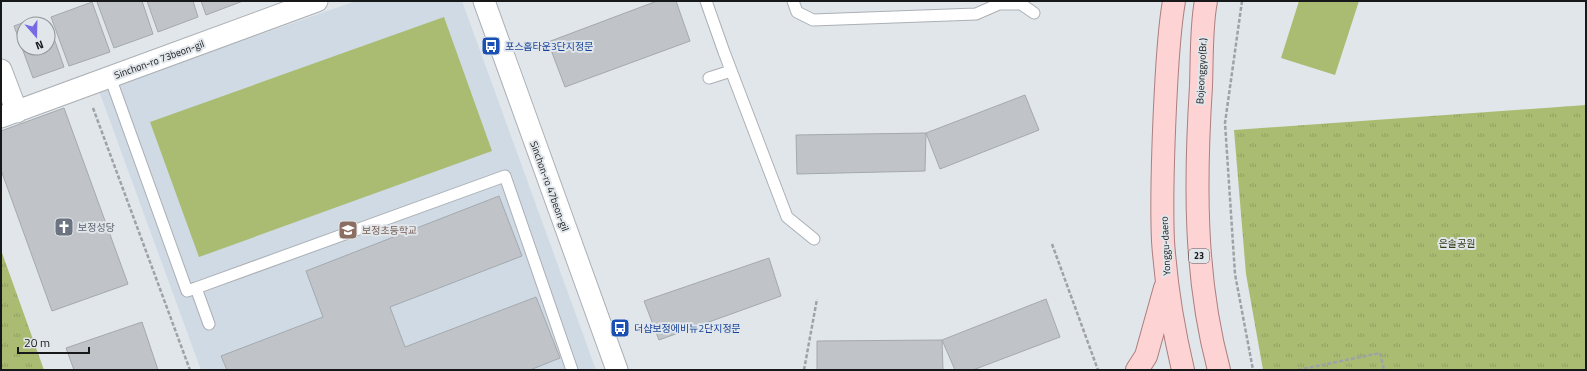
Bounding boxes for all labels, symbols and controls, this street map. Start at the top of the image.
north arrow [16,16,56,56]
bus stop icon: 포스홈타운3단지정문 [480,35,502,57]
street label: Sinchon-ro 73beon-gil [112,36,206,83]
text: N [33,37,46,54]
street label: Bojeonggyo(Br.) [1192,37,1211,104]
place label: 포스홈타운3단지정문 [505,39,593,54]
street label: Sinchon-ro 47beon-gil [526,139,573,233]
church icon: 보정성당 [53,216,75,238]
street label: Yonggu-daero [1156,216,1175,276]
school or university icon: 보정초등학교 [337,219,359,241]
place label: 보정성당 [78,220,115,235]
place label: 보정초등학교 [362,223,417,238]
park label: 은솔공원 [1439,236,1475,251]
road number: 23 [1189,249,1209,263]
bus stop icon: 더샵보정에비뉴2단지정문 [609,317,631,339]
place label: 더샵보정에비뉴2단지정문 [634,321,741,336]
scale bar [18,329,89,355]
text: 20 m [24,333,50,352]

